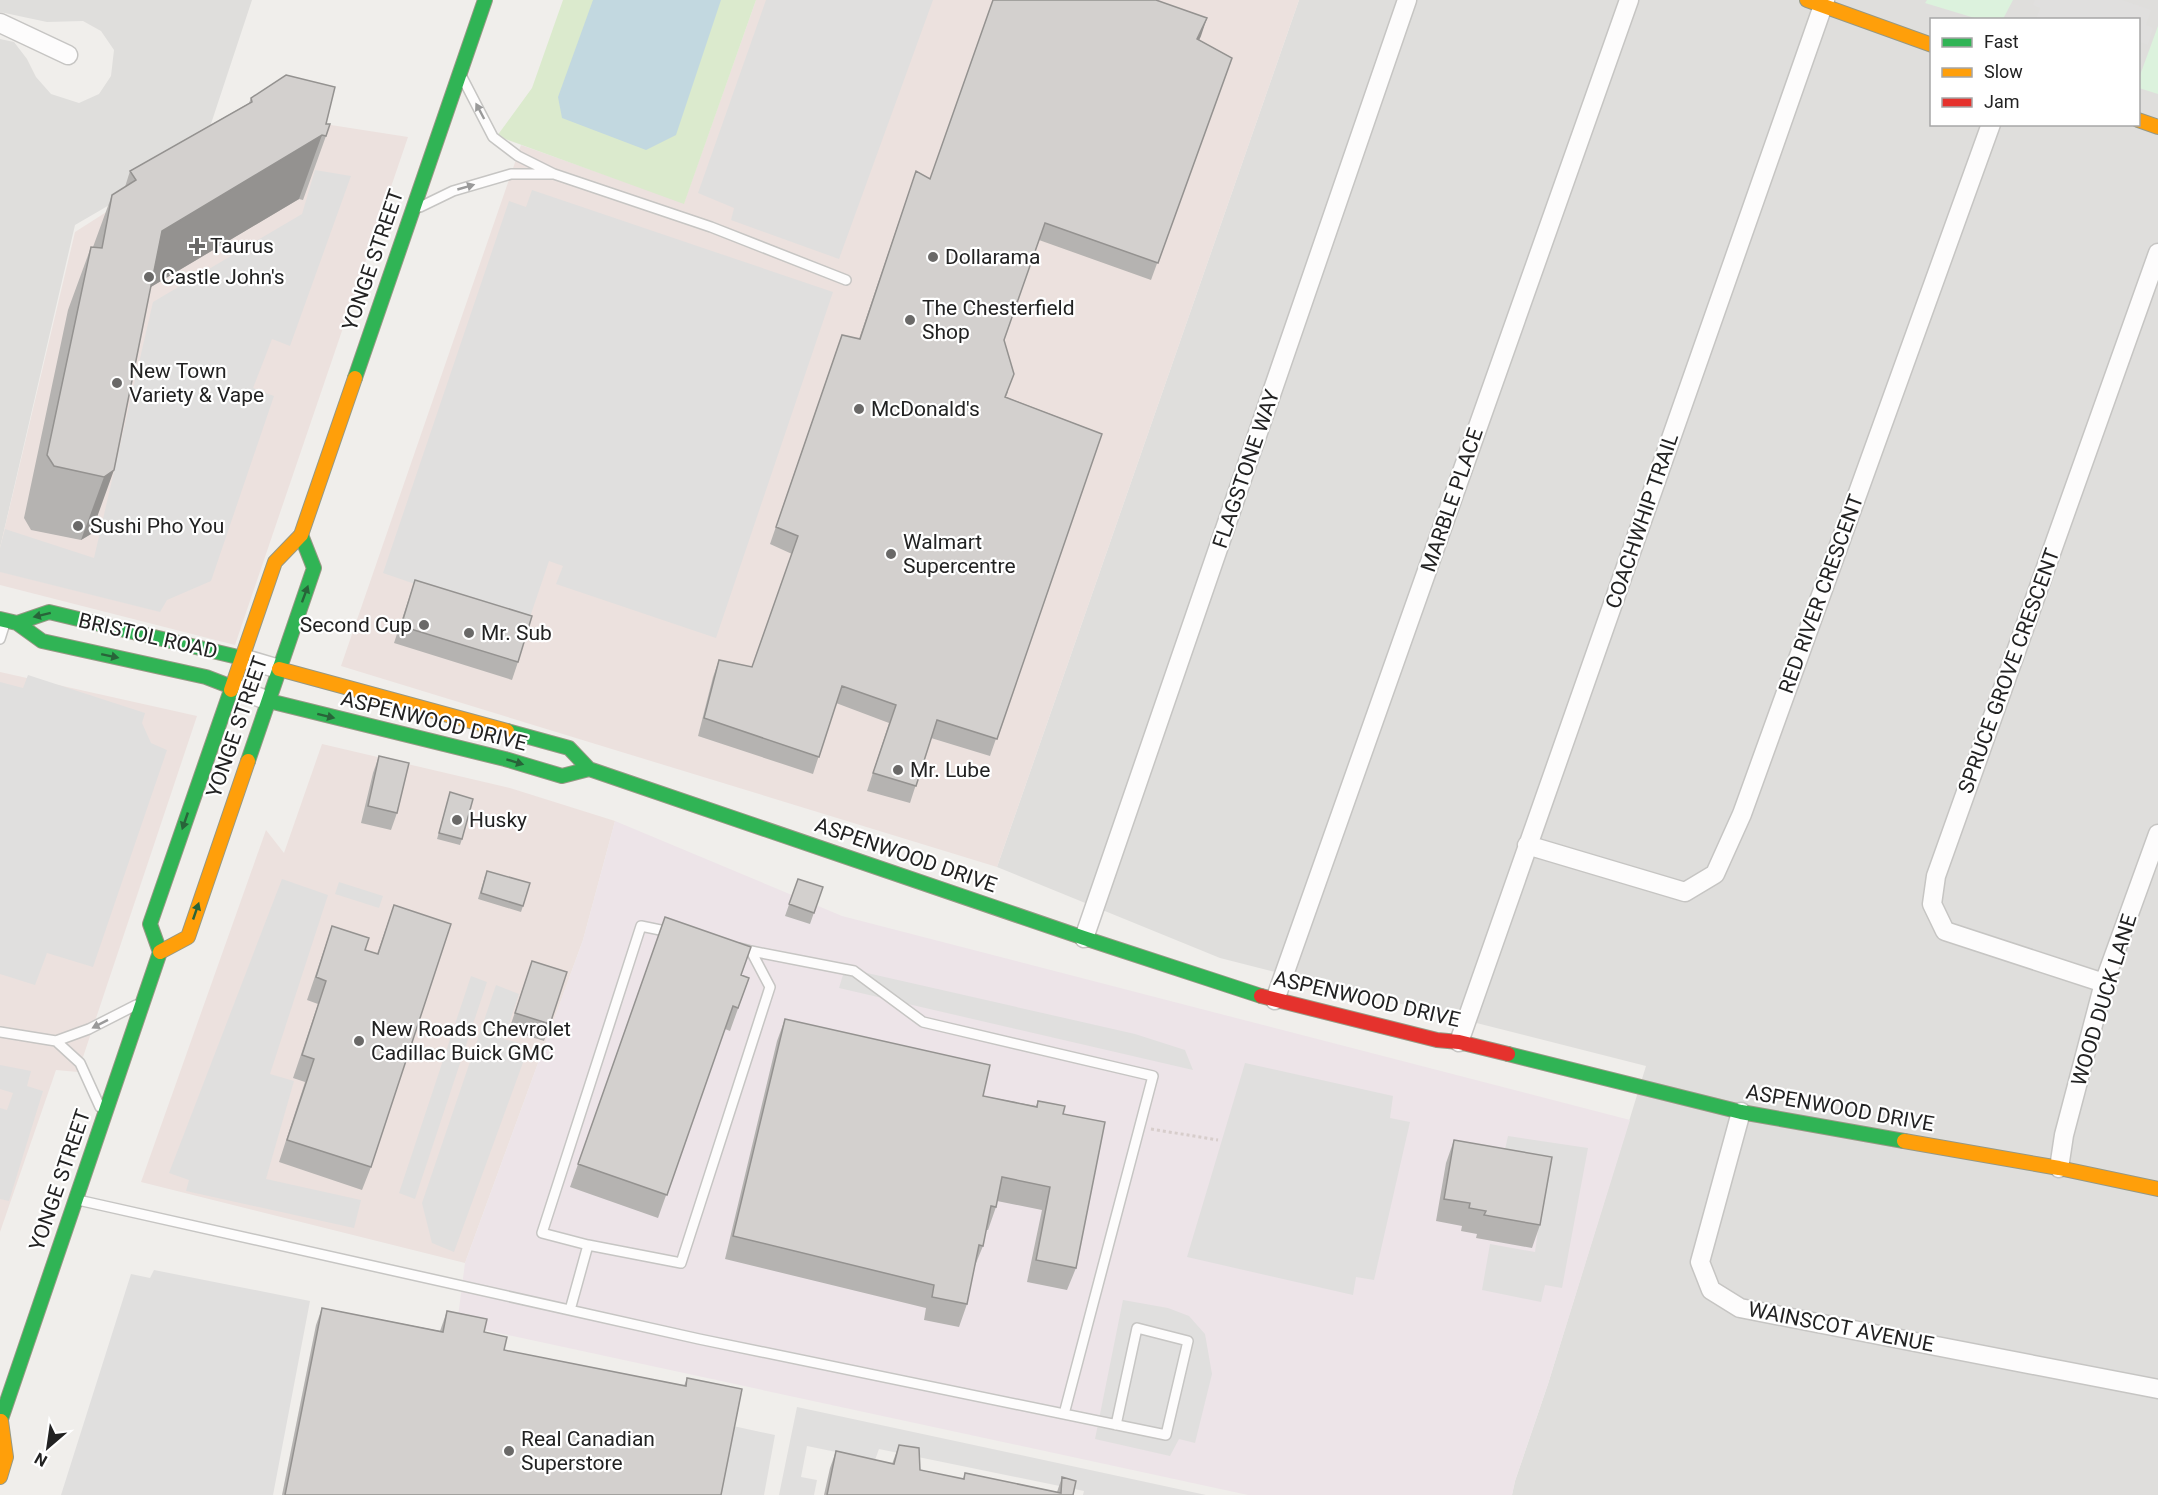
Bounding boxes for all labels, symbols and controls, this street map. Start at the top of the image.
legend [1930,18,2140,126]
text: Fast [1984,31,2019,52]
text: Slow [1984,61,2023,82]
text: Jam [1984,91,2020,112]
one-way arrow [475,102,485,120]
one-way arrow [457,182,475,191]
street label: YONGE STREET [338,186,409,334]
place label: Taurus [210,234,274,258]
marker: Taurus [188,237,206,255]
place label: Dollarama [945,245,1040,269]
marker: Dollarama [926,250,940,264]
place label: Castle John's [161,265,285,289]
marker: Castle John's [142,270,156,284]
place label: The Chesterfield Shop [922,296,1075,344]
marker: The Chesterfield Shop [903,313,917,327]
place label: New Town Variety & Vape [129,359,264,407]
marker: New Town Variety & Vape [110,376,124,390]
street label: FLAGSTONE WAY [1208,386,1284,551]
place label: McDonald's [871,397,980,421]
marker: McDonald's [852,402,866,416]
street label: MARBLE PLACE [1416,425,1488,575]
street label: COACHWHIP TRAIL [1601,430,1683,612]
street label: RED RIVER CRESCENT [1774,491,1868,697]
place label: Sushi Pho You [90,514,224,538]
marker: Sushi Pho You [71,519,85,533]
place label: Walmart Supercentre [903,530,1016,578]
street label: SPRUCE GROVE CRESCENT [1953,545,2065,797]
marker: Walmart Supercentre [884,547,898,561]
one-way arrow [300,585,310,603]
street label: BRISTOL ROAD [76,608,220,664]
one-way arrow [33,611,51,621]
place label: Second Cup [300,613,412,637]
marker: Second Cup [417,618,431,632]
place label: Mr. Sub [481,621,552,645]
marker: Mr. Sub [462,626,476,640]
one-way arrow [101,652,120,661]
street label: YONGE STREET [202,653,273,801]
street label: ASPENWOOD DRIVE [339,686,529,756]
one-way arrow [317,711,335,721]
one-way arrow [506,758,524,767]
place label: Mr. Lube [910,758,990,782]
marker: Mr. Lube [891,763,905,777]
place label: Husky [469,808,527,832]
one-way arrow [180,812,190,830]
marker: Husky [450,813,464,827]
street label: ASPENWOOD DRIVE [812,813,1000,897]
one-way arrow [192,902,202,920]
street label: WOOD DUCK LANE [2066,911,2142,1089]
street label: ASPENWOOD DRIVE [1271,966,1463,1032]
place label: New Roads Chevrolet Cadillac Buick GMC [371,1017,571,1065]
one-way arrow [92,1019,109,1028]
marker: New Roads Chevrolet Cadillac Buick GMC [352,1034,366,1048]
street label: ASPENWOOD DRIVE [1744,1080,1936,1136]
street label: YONGE STREET [25,1106,96,1254]
street label: WAINSCOT AVENUE [1746,1297,1936,1357]
north arrow [18,1417,78,1477]
place label: Real Canadian Superstore [521,1427,655,1475]
marker: Real Canadian Superstore [502,1444,516,1458]
text: N [31,1449,51,1471]

